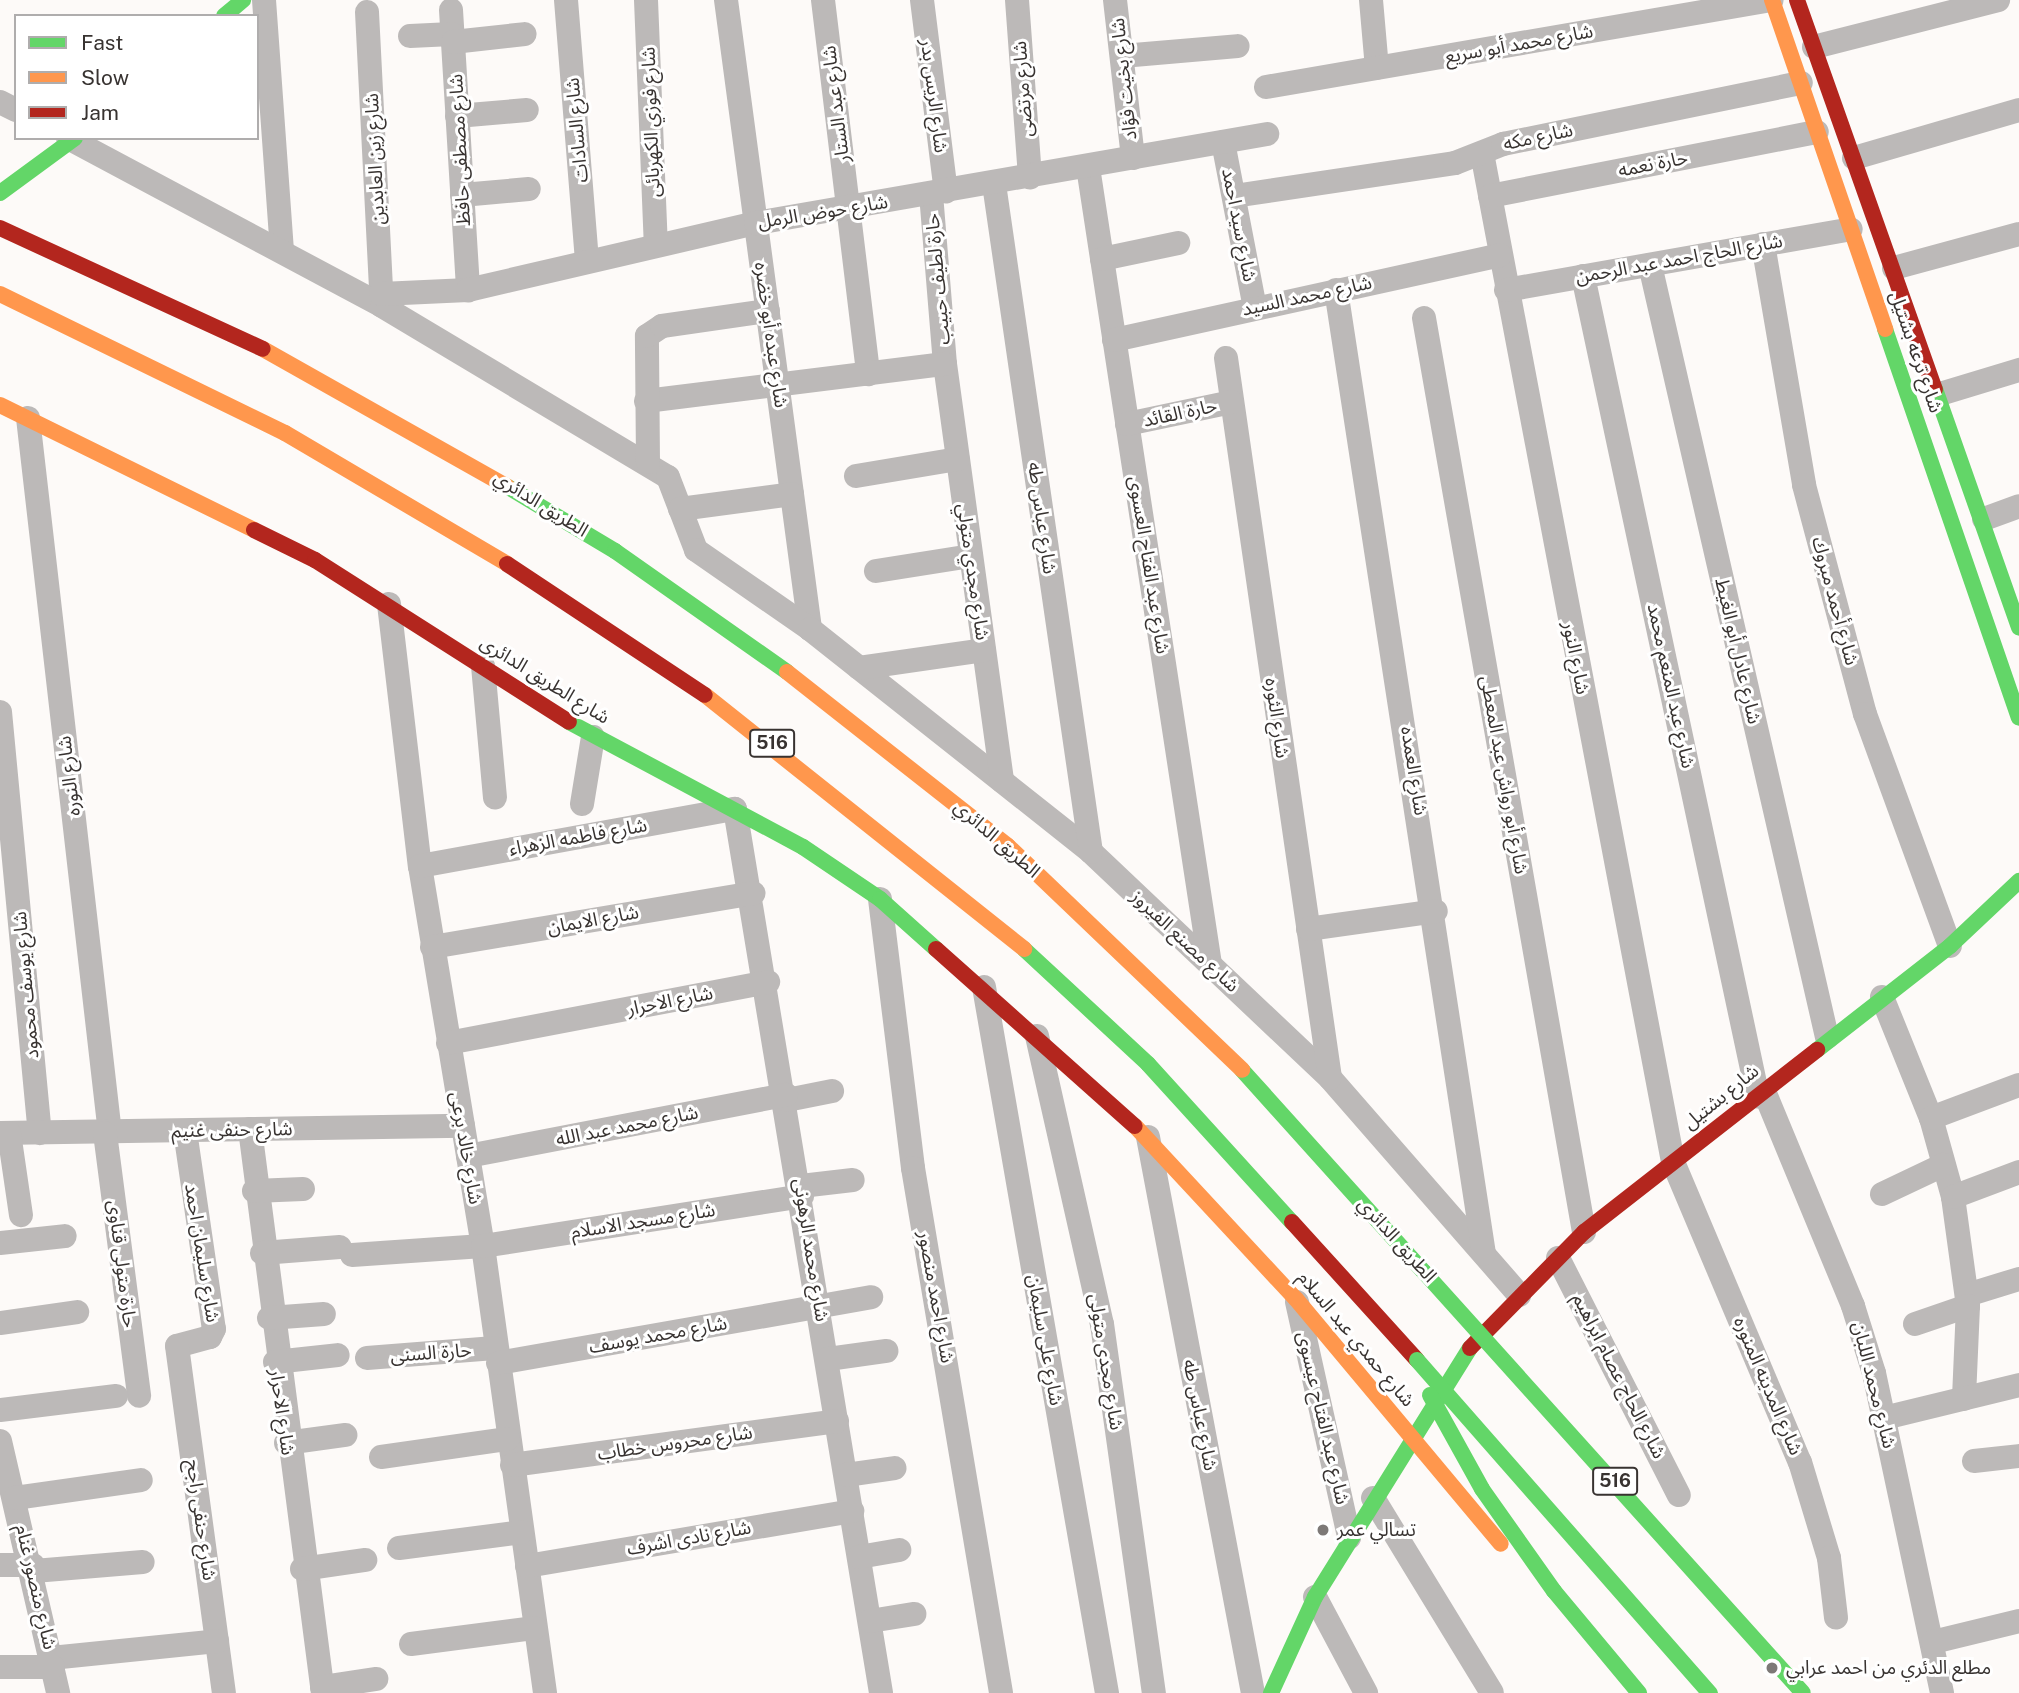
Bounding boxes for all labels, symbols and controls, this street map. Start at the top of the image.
legend [14,14,259,140]
street label: شارع بخيت فؤاد [1106,17,1142,141]
street label: شارع محمد أبو سريع [1443,20,1595,68]
text: Fast [81,30,123,55]
street label: شارع الريس بدر [916,38,952,154]
street label: شارع مرتضى [1008,40,1038,138]
street label: شارع عبد الستار [818,44,854,164]
street label: شارع فوزي الكهربائى [637,46,665,198]
text: Slow [81,65,129,90]
street label: شارع مصطفى حافظ [445,73,475,227]
street label: شارع السادات [561,77,593,183]
street label: شارع زين العابدين [360,93,390,225]
text: Jam [81,100,119,125]
street label: شارع مكه [1501,119,1575,155]
street label: حارة نعمه [1616,146,1690,182]
street label: شارع سيد احمد [1217,166,1261,284]
street label: شارع حوض الرمل [756,190,890,234]
street label: حارة لطيف حبيب [921,212,955,346]
street label: شارع الحاج احمد عبد الرحمن [1574,230,1784,288]
street label: شارع عبده أبو خضره [749,261,793,409]
street label: شارع محمد السيد [1240,271,1374,321]
street label: شارع ترعه بشتيل [1885,288,1947,416]
street label: حارة القائد [1141,394,1219,432]
street label: شارع عباس طه [1023,460,1061,576]
street label: الطريق الدائري [490,466,592,542]
street label: شارع عبد الفتاح العسوى [1124,475,1174,655]
street label: شارع مجدي متولي [952,502,994,642]
street label: شارع أحمد مبروك [1807,534,1863,668]
street label: شارع عادل أبو الغيط [1710,576,1766,726]
street label: شارع عبد المنعم محمد [1642,602,1700,770]
street label: شارع النور [1558,620,1594,696]
street label: شارع الطريق الدائرى [476,631,614,729]
street label: شارع أبو رواش عبد المعطى [1475,674,1533,876]
street label: شارع الثوره [1260,676,1294,760]
street label: شارع العمده [1396,725,1432,817]
road number: 516 [748,728,796,758]
street label: شارع النوره [53,735,85,817]
street label: الطريق الدائري [949,795,1045,883]
street label: شارع فاطمه الزهراء [507,814,649,860]
street label: شارع مصنع الفيروز [1126,885,1244,997]
street label: شارع الايمان [546,901,640,939]
street label: شارع يوسف محمود [8,910,44,1060]
street label: شارع الاحرار [625,982,715,1020]
street label: شارع بشتيل [1678,1060,1764,1134]
street label: شارع خالد برعى [445,1090,487,1206]
street label: شارع محمد عبد الله [554,1101,700,1151]
street label: شارع حنفى غنيم [171,1118,293,1142]
street label: شارع محمد الرهونى [788,1177,834,1323]
street label: شارع سليمان احمد [180,1182,224,1324]
street label: الطريق الدائري [1353,1193,1441,1287]
street label: شارع مسجد الاسلام [569,1198,717,1244]
street label: حارة متولى قناوى [103,1199,141,1329]
street label: شارع احمد منصور [913,1229,959,1365]
street label: شارع حمدي عبد السلام [1293,1267,1419,1411]
street label: شارع على سليمان [1022,1273,1068,1407]
street label: شارع الحاج عصام ابراهيم [1567,1290,1671,1462]
street label: شارع مجدى متولى [1084,1292,1128,1432]
street label: شارع محمد يوسف [587,1312,729,1358]
street label: شارع المدينه المنوره [1729,1313,1807,1459]
street label: شارع محمد اللبان [1847,1319,1901,1451]
street label: شارع عبد الفتاح عيسوى [1292,1329,1354,1507]
street label: حارة السنى [390,1339,472,1367]
street label: شارع عباس طه [1178,1357,1222,1473]
street label: شارع الاحرار [265,1367,299,1457]
street label: شارع محروس خطاب [596,1421,754,1465]
street label: شارع حنفى راجح [181,1458,221,1582]
road number: 516 [1590,1466,1640,1496]
street label: شارع نادى اشرف [625,1516,753,1560]
place label: تسالي عمر [1337,1519,1416,1541]
street label: شارع منصور غنام [11,1522,61,1652]
marker: تسالي عمر [1315,1522,1331,1538]
place label: مطلع الدئري من احمد عرابي [1786,1657,1991,1679]
marker: مطلع الدئري من احمد عرابي [1764,1660,1780,1676]

